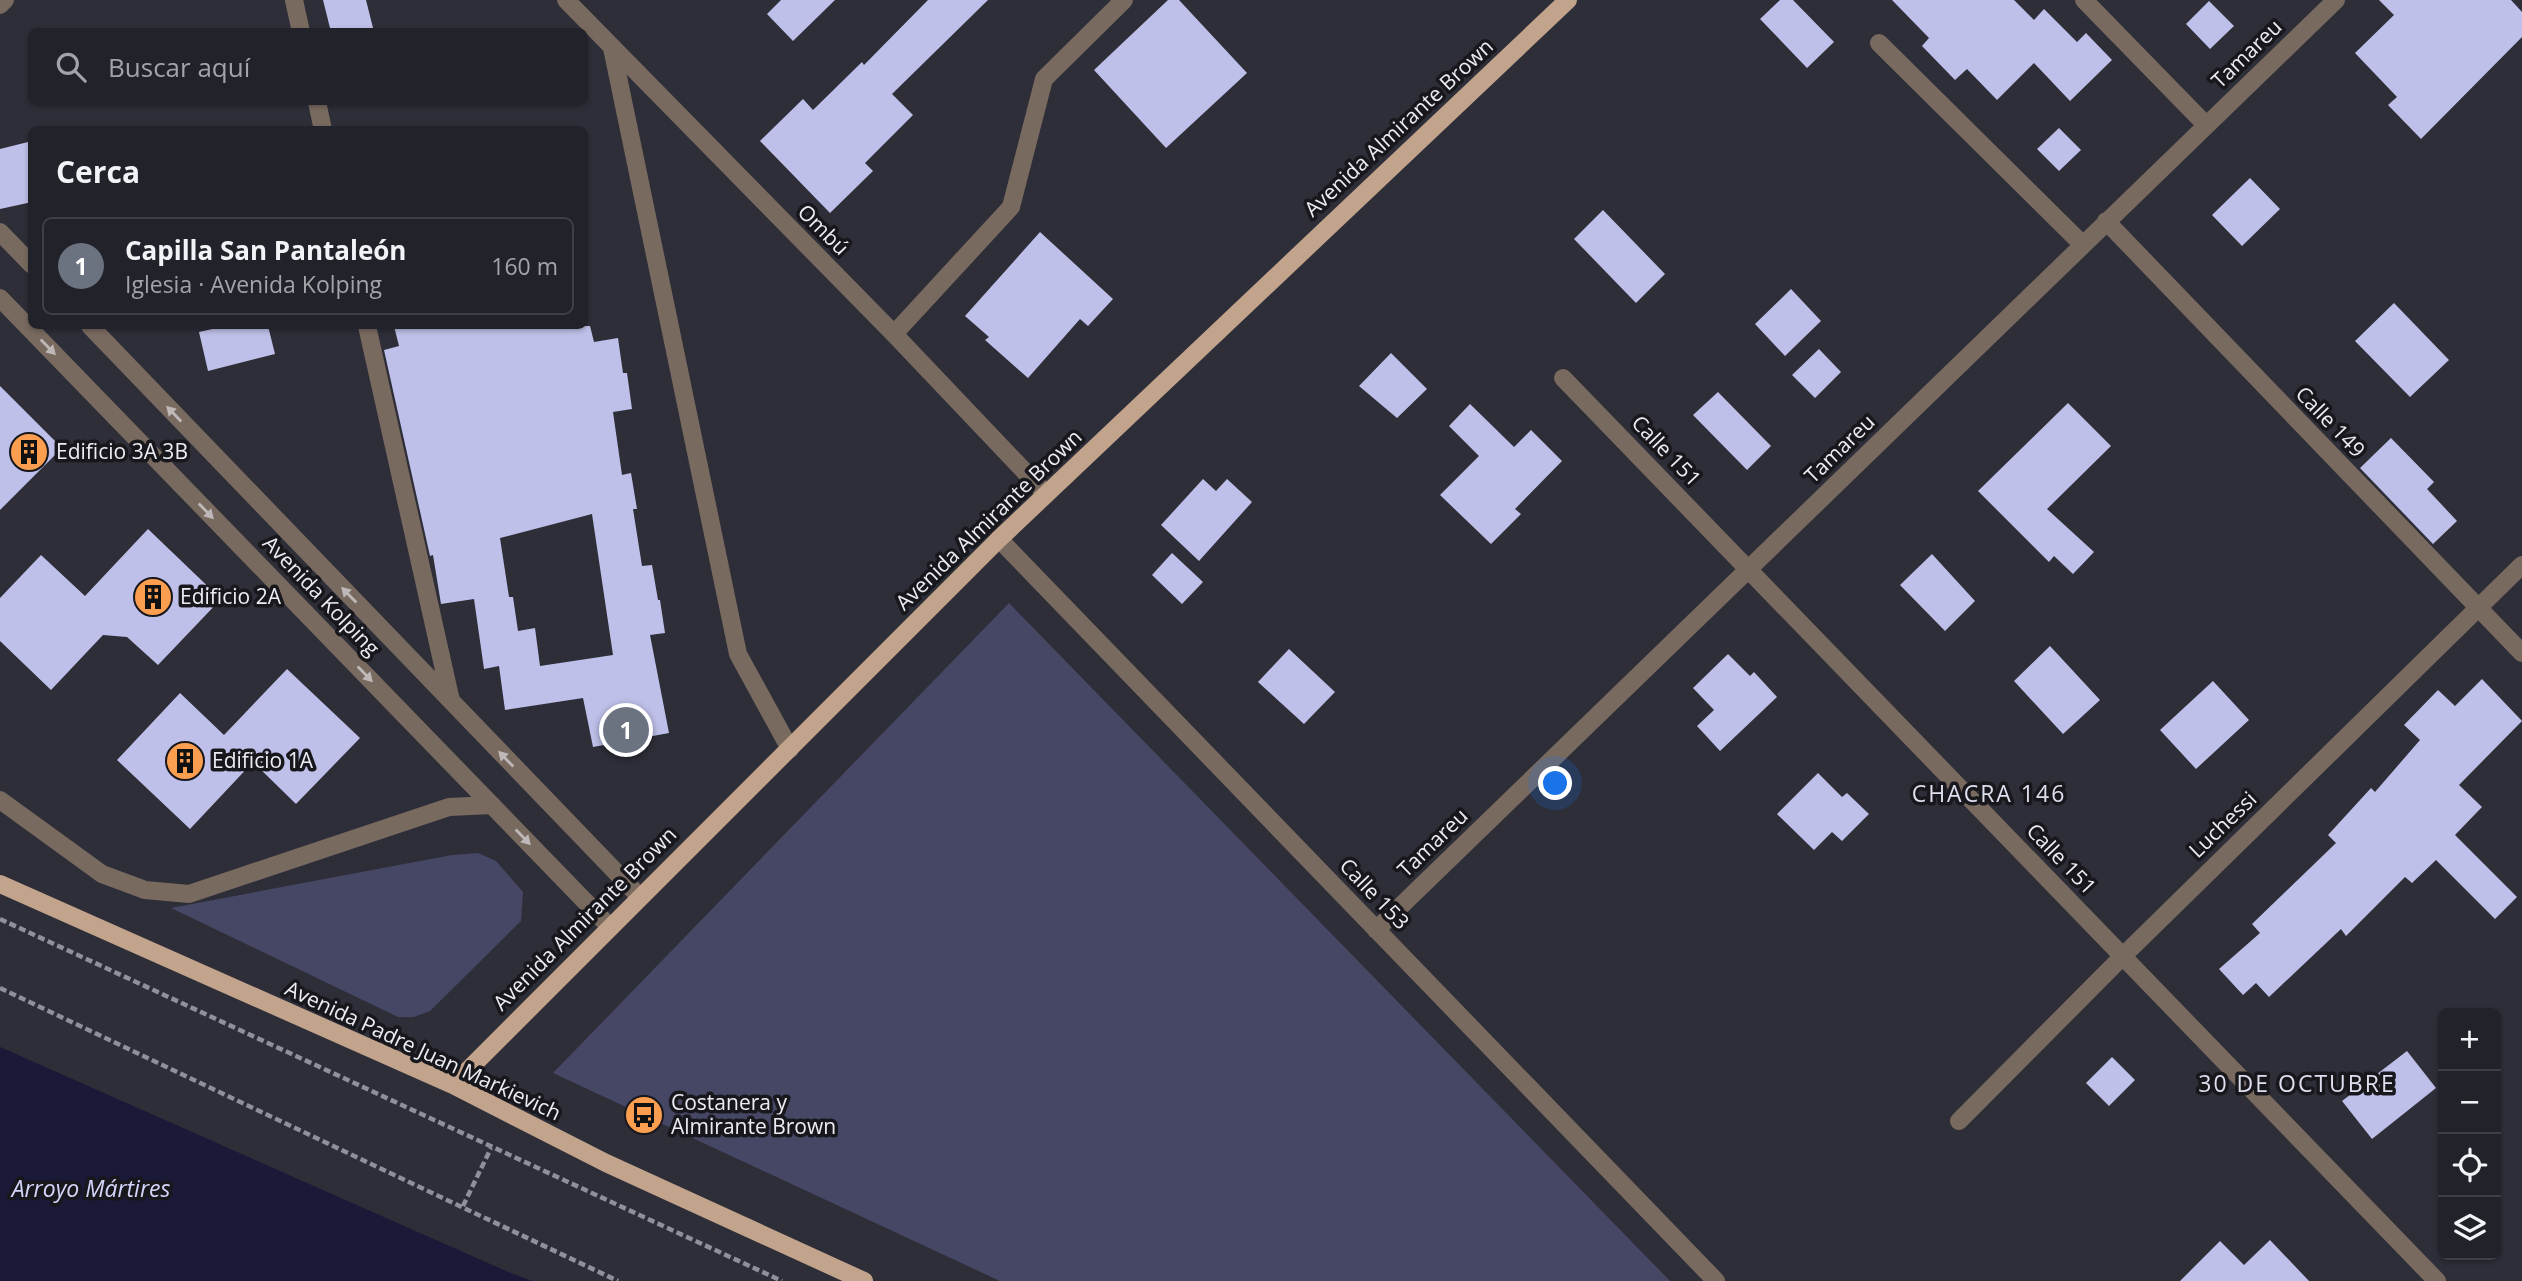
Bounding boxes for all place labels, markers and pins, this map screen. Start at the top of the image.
building icon: Edificio 3A 3B [8,431,50,473]
place label: Edificio 3A 3B [56,437,188,465]
building icon: Edificio 2A [132,576,174,618]
place label: Edificio 2A [180,582,282,610]
pin: 1 [603,704,649,756]
building icon: Edificio 1A [164,740,206,782]
place label: Edificio 1A [212,746,314,774]
place label: Costanera y Almirante Brown [671,1088,836,1140]
bus stop icon: Costanera y Almirante Brown [623,1094,665,1136]

